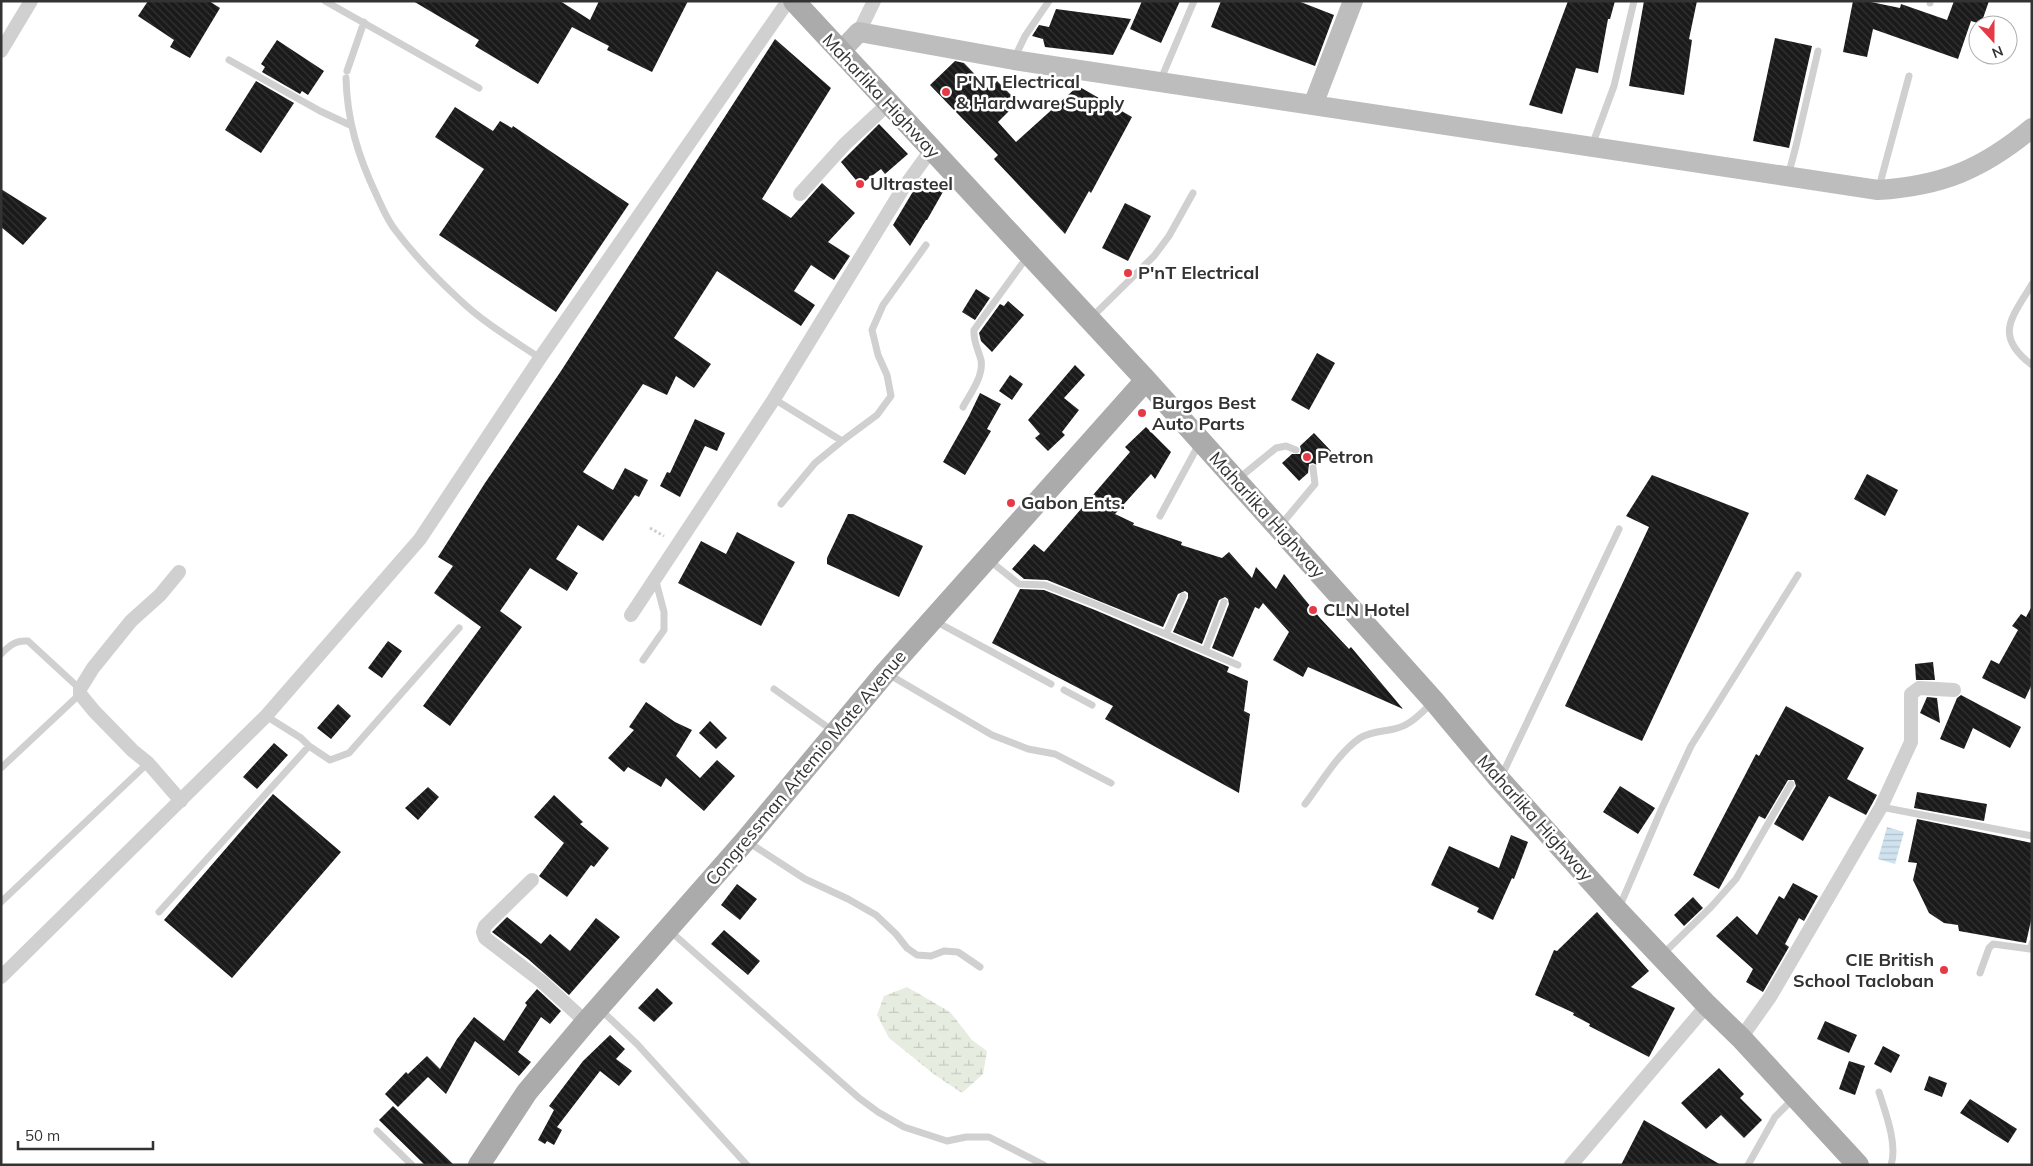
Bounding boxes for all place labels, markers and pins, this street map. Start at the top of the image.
place label: P'NT Electrical & Hardware Supply [956,70,1124,114]
marker: P'NT Electrical & Hardware Supply [940,86,952,98]
place label: Ultrasteel [870,172,953,195]
marker: Ultrasteel [854,178,866,190]
place label: P'nT Electrical [1138,261,1259,284]
marker: P'nT Electrical [1122,267,1134,279]
place label: Burgos Best Auto Parts [1152,391,1256,435]
marker: Burgos Best Auto Parts [1136,407,1148,419]
place label: Petron [1317,445,1374,468]
marker: Petron [1301,451,1313,463]
place label: Gabon Ents. [1021,491,1125,514]
marker: Gabon Ents. [1005,497,1017,509]
place label: CLN Hotel [1323,598,1410,621]
marker: CLN Hotel [1307,604,1319,616]
place label: CIE British School Tacloban [1793,948,1934,992]
marker: CIE British School Tacloban [1938,964,1950,976]

